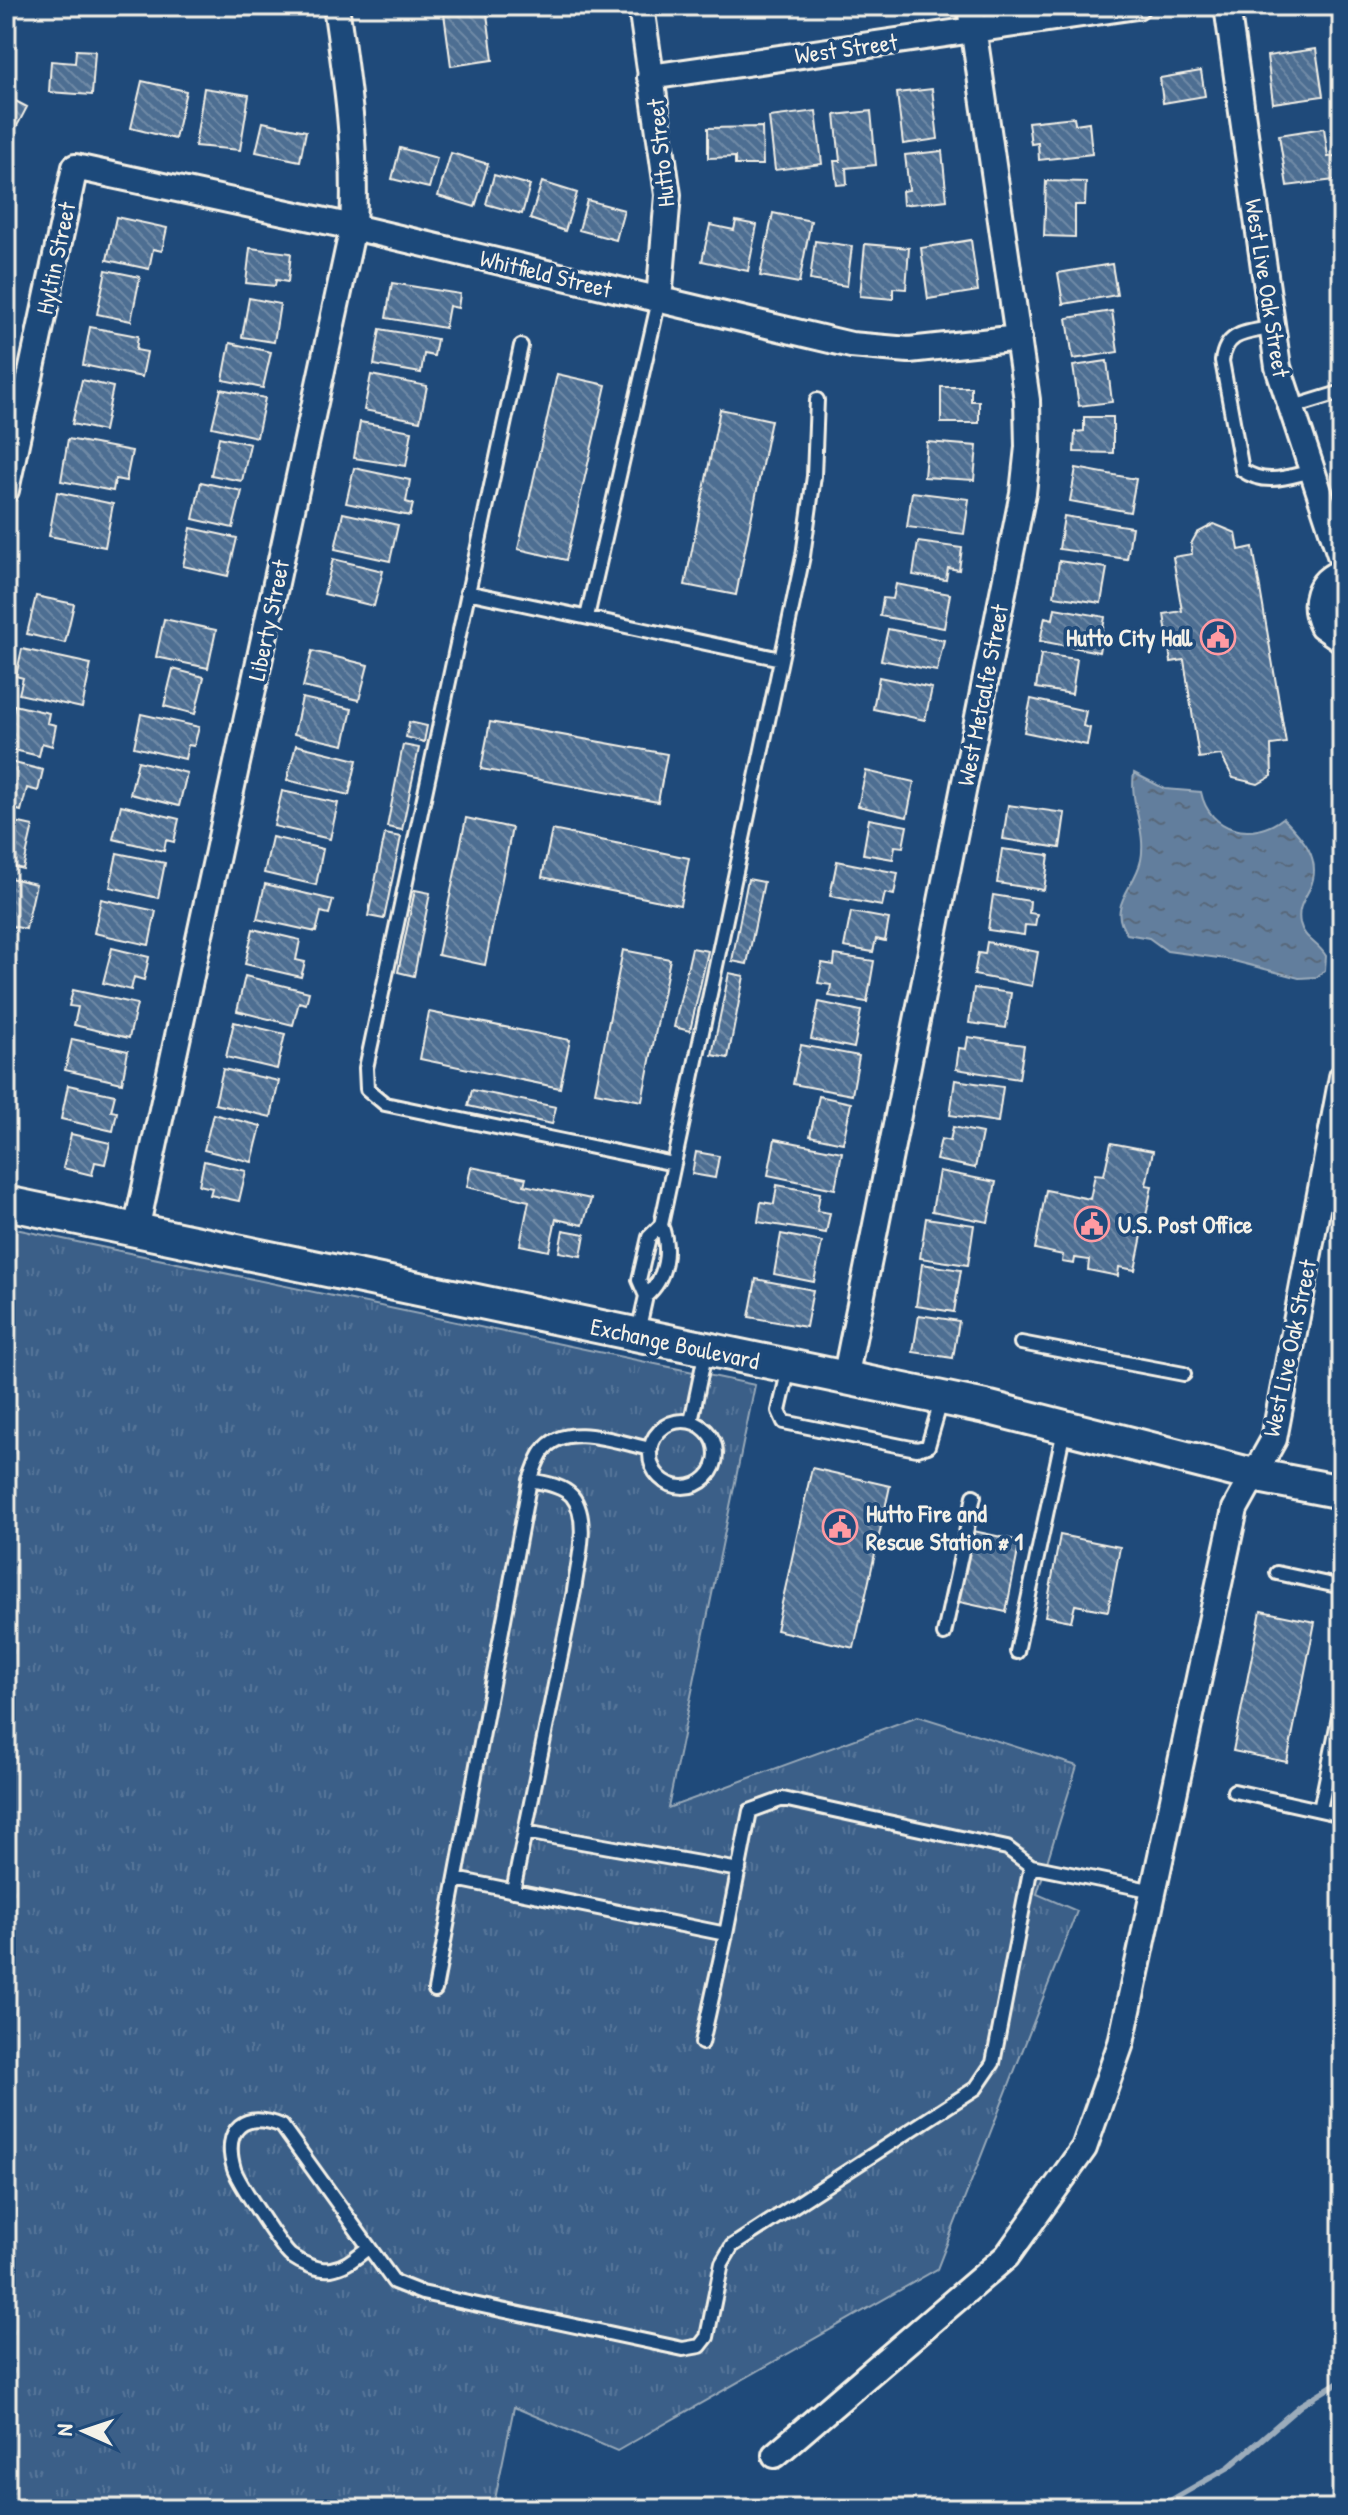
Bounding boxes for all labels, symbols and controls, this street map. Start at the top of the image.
street label: West Street [793,25,900,71]
street label: Hutto Street [638,97,682,209]
street label: West Live Oak Street [1238,196,1298,380]
street label: Hyltin Street [28,198,83,317]
street label: Whitfield Street [477,241,616,305]
street label: Liberty Street [240,556,297,683]
street label: West Metcalfe Street [949,601,1015,788]
public building icon: Hutto City Hall [1199,618,1237,656]
place label: Hutto City Hall [1066,621,1193,654]
public building icon: U.S. Post Office [1073,1205,1111,1243]
place label: U.S. Post Office [1118,1208,1253,1240]
street label: West Live Oak Street [1255,1256,1324,1440]
street label: Exchange Boulevard [588,1309,762,1377]
place label: Hutto Fire and Rescue Station # 1 [866,1497,1024,1557]
public building icon: Hutto Fire and Rescue Station # 1 [821,1508,859,1546]
north arrow [44,2391,124,2471]
text: N [49,2423,79,2437]

